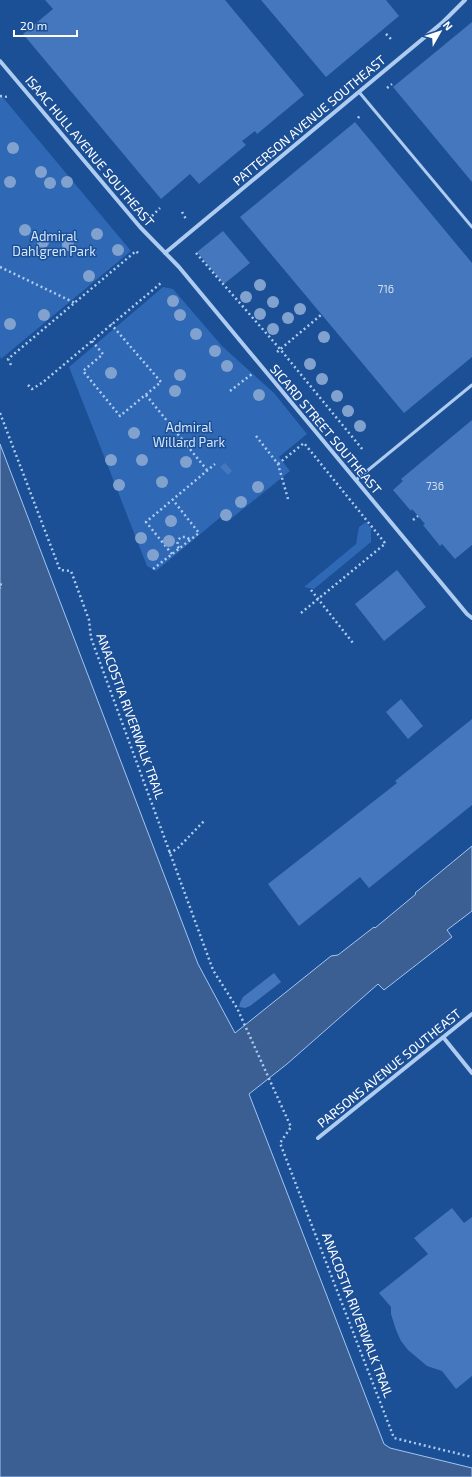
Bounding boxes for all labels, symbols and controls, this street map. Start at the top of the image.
scale bar [14,12,77,38]
north arrow [420,12,460,52]
text: 20 m [20,18,47,32]
text: N [441,18,456,33]
street label: PATTERSON AVENUE SOUTHEAST [229,51,389,189]
street label: ISAAC HULL AVENUE SOUTHEAST [22,72,158,230]
park label: Admiral Dahlgren Park [12,228,96,259]
house number: 716 [378,282,394,295]
street label: SICARD STREET SOUTHEAST [267,361,385,497]
park label: Admiral Willard Park [153,419,226,450]
house number: 736 [426,479,444,492]
street label: ANACOSTIA RIVERWALK TRAIL [93,631,169,802]
street label: PARSONS AVENUE SOUTHEAST [314,1005,464,1131]
street label: ANACOSTIA RIVERWALK TRAIL [319,1230,397,1400]

